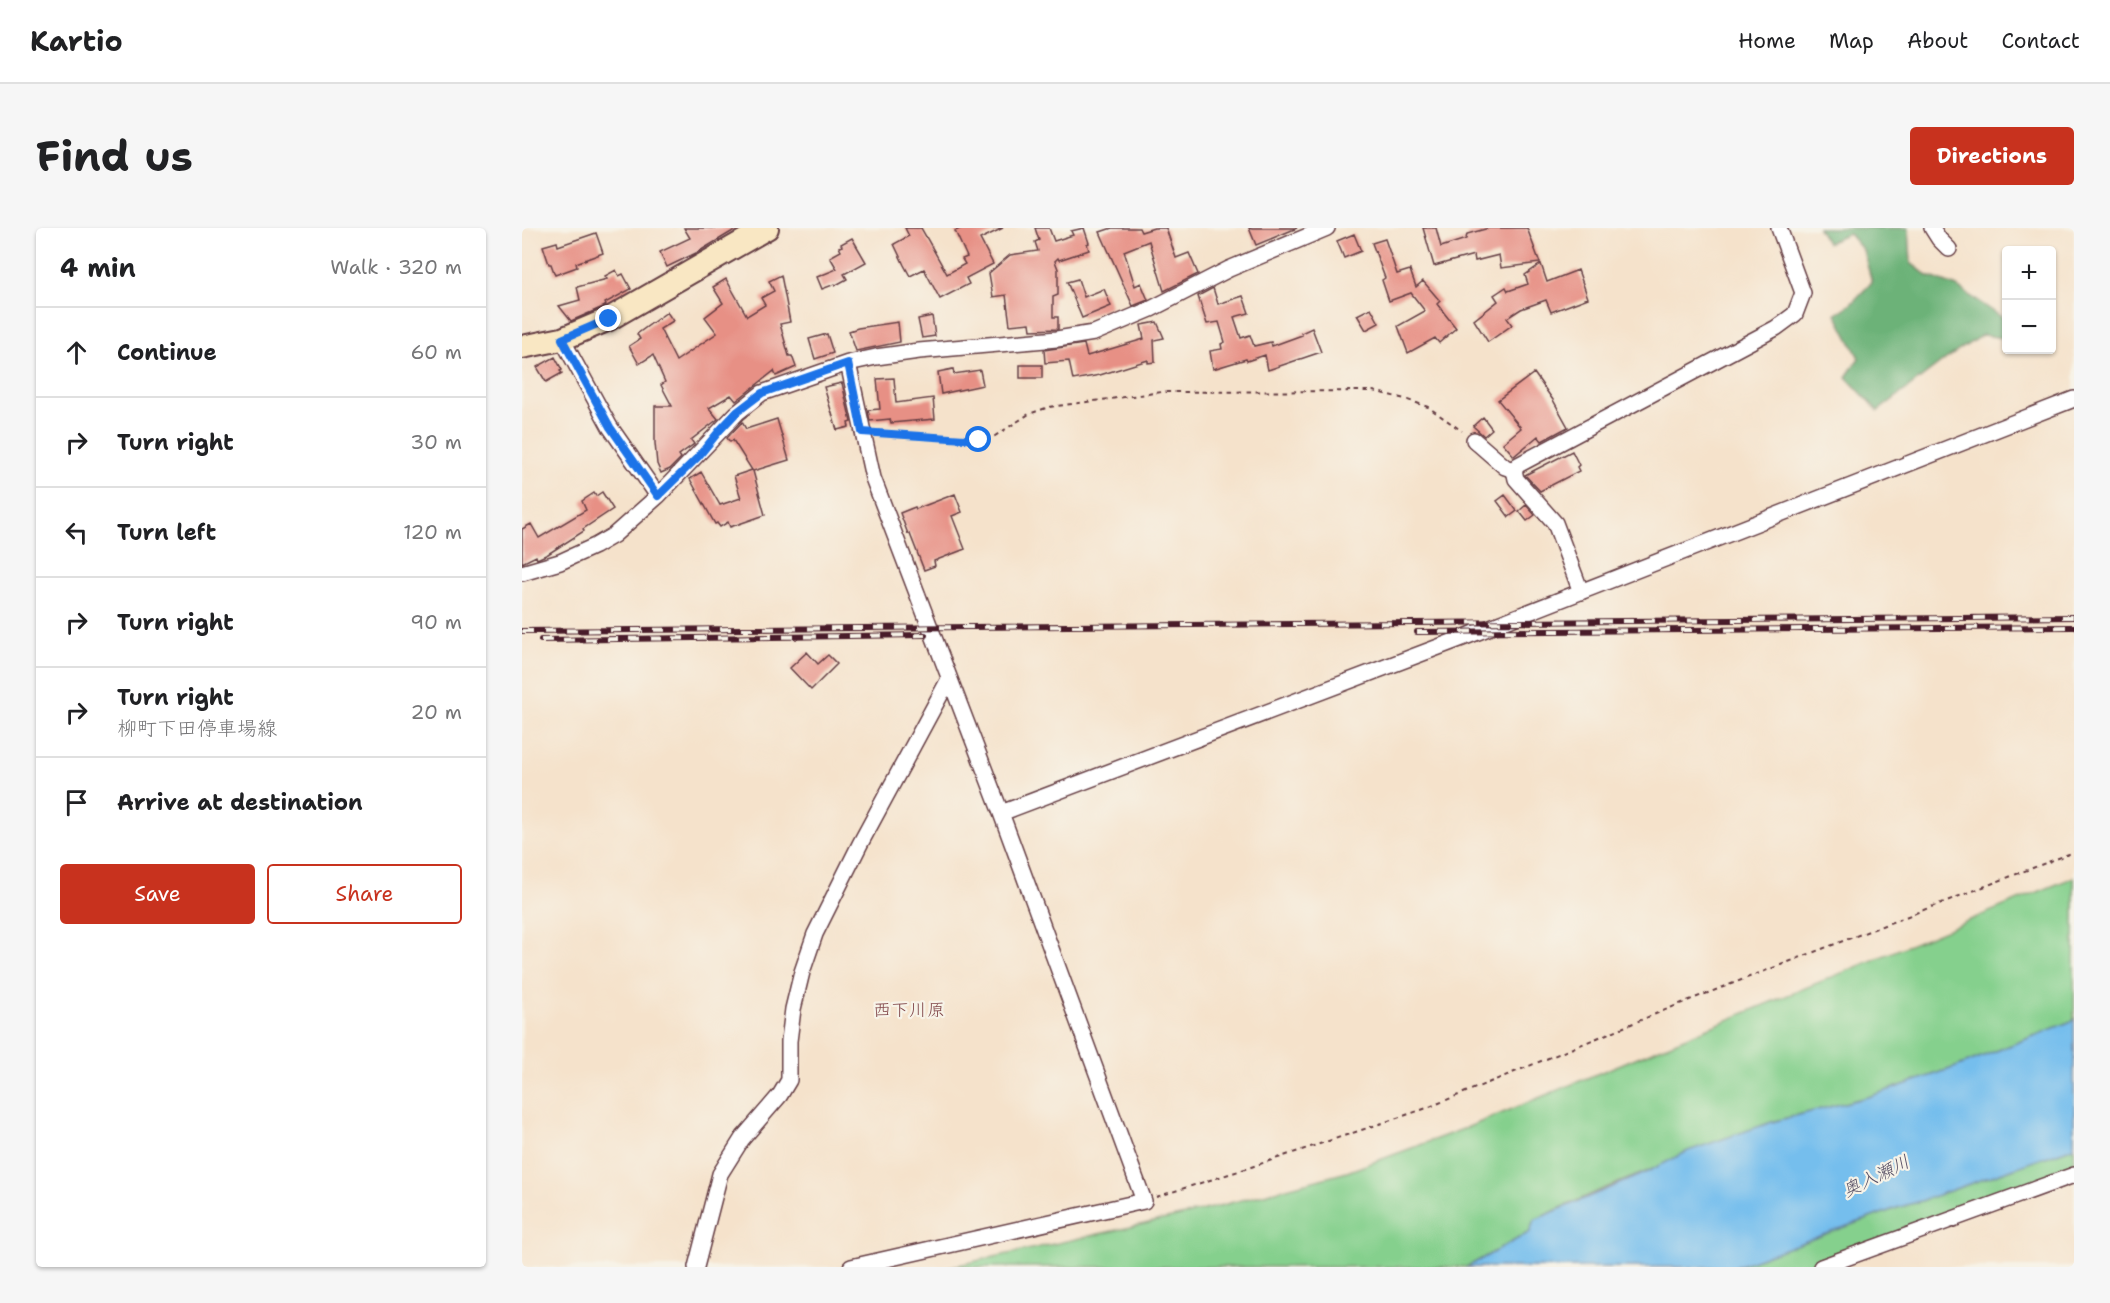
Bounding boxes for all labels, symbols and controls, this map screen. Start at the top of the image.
text: Kartio [30,22,123,60]
text: Home [1738,27,1796,55]
text: Map [1829,27,1874,55]
text: About [1907,27,1968,55]
text: Contact [2001,27,2080,55]
button: Directions [1910,127,2074,185]
text: Find us [36,128,193,184]
map controls [2002,246,2056,354]
button: + [2002,246,2056,300]
text: 4 min [60,250,136,285]
text: Walk · 320 m [330,254,462,280]
button: − [2002,300,2056,354]
route end [595,305,621,331]
icon: ahead [60,336,93,369]
text: Continue [117,338,217,367]
text: 60 m [410,339,462,365]
icon: right [60,426,93,459]
route start [965,426,991,452]
text: Turn right [117,428,234,457]
text: 30 m [410,429,462,455]
icon: left [60,516,93,549]
text: Turn left [117,518,216,547]
text: 120 m [403,519,462,545]
icon: right [60,606,93,639]
text: Turn right [117,608,234,637]
text: 90 m [410,609,462,635]
text: Turn right [117,683,234,712]
icon: right [60,696,93,729]
text: 20 m [411,699,462,725]
text: 柳町下田停車場線 [117,715,277,741]
icon: arrive [60,786,93,819]
text: Arrive at destination [117,788,363,817]
button: Save [60,864,255,924]
button: Share [267,864,462,924]
district label: 西下川原 [873,998,945,1022]
water label: 奥入瀬川 [1838,1149,1914,1203]

